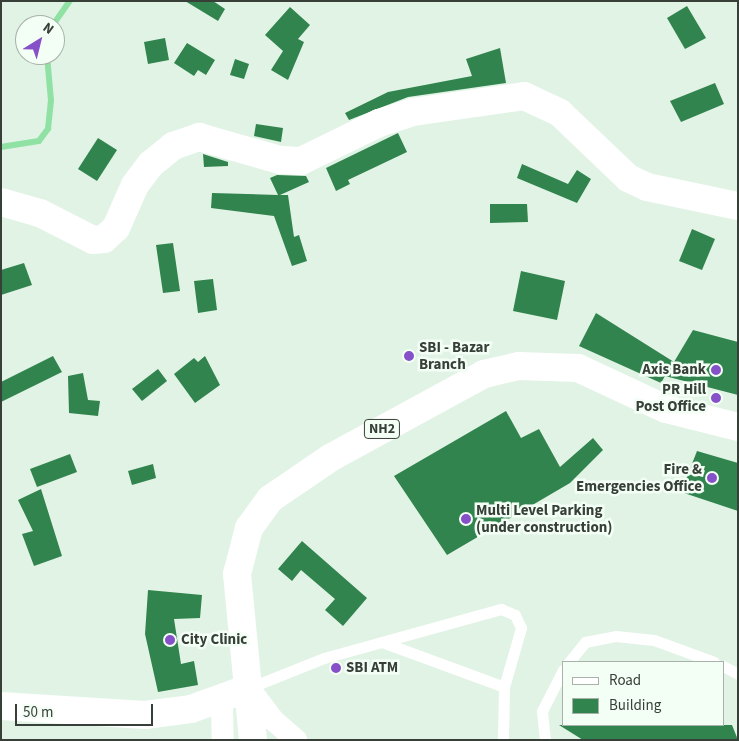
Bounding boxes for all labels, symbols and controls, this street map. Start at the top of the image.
north arrow [15,15,65,65]
text: N [39,18,58,40]
place label: SBI - Bazar Branch [419,338,489,373]
marker: SBI - Bazar Branch [403,350,415,362]
place label: Axis Bank [642,361,706,379]
marker: Axis Bank [710,364,722,376]
place label: PR Hill Post Office [635,380,706,415]
marker: PR Hill Post Office [710,392,722,404]
road number: NH2 [363,418,401,440]
place label: Fire & Emergencies Office [576,460,702,495]
marker: Fire & Emergencies Office [706,472,718,484]
place label: Multi Level Parking (under construction) [476,501,613,536]
marker: Multi Level Parking (under construction) [460,513,472,525]
place label: City Clinic [181,631,247,649]
marker: City Clinic [163,633,177,647]
place label: SBI ATM [346,659,398,677]
legend [562,661,724,726]
marker: SBI ATM [330,662,342,674]
text: Road [609,670,641,691]
scale bar [18,694,155,726]
text: Building [609,695,661,716]
text: 50 m [23,702,53,723]

